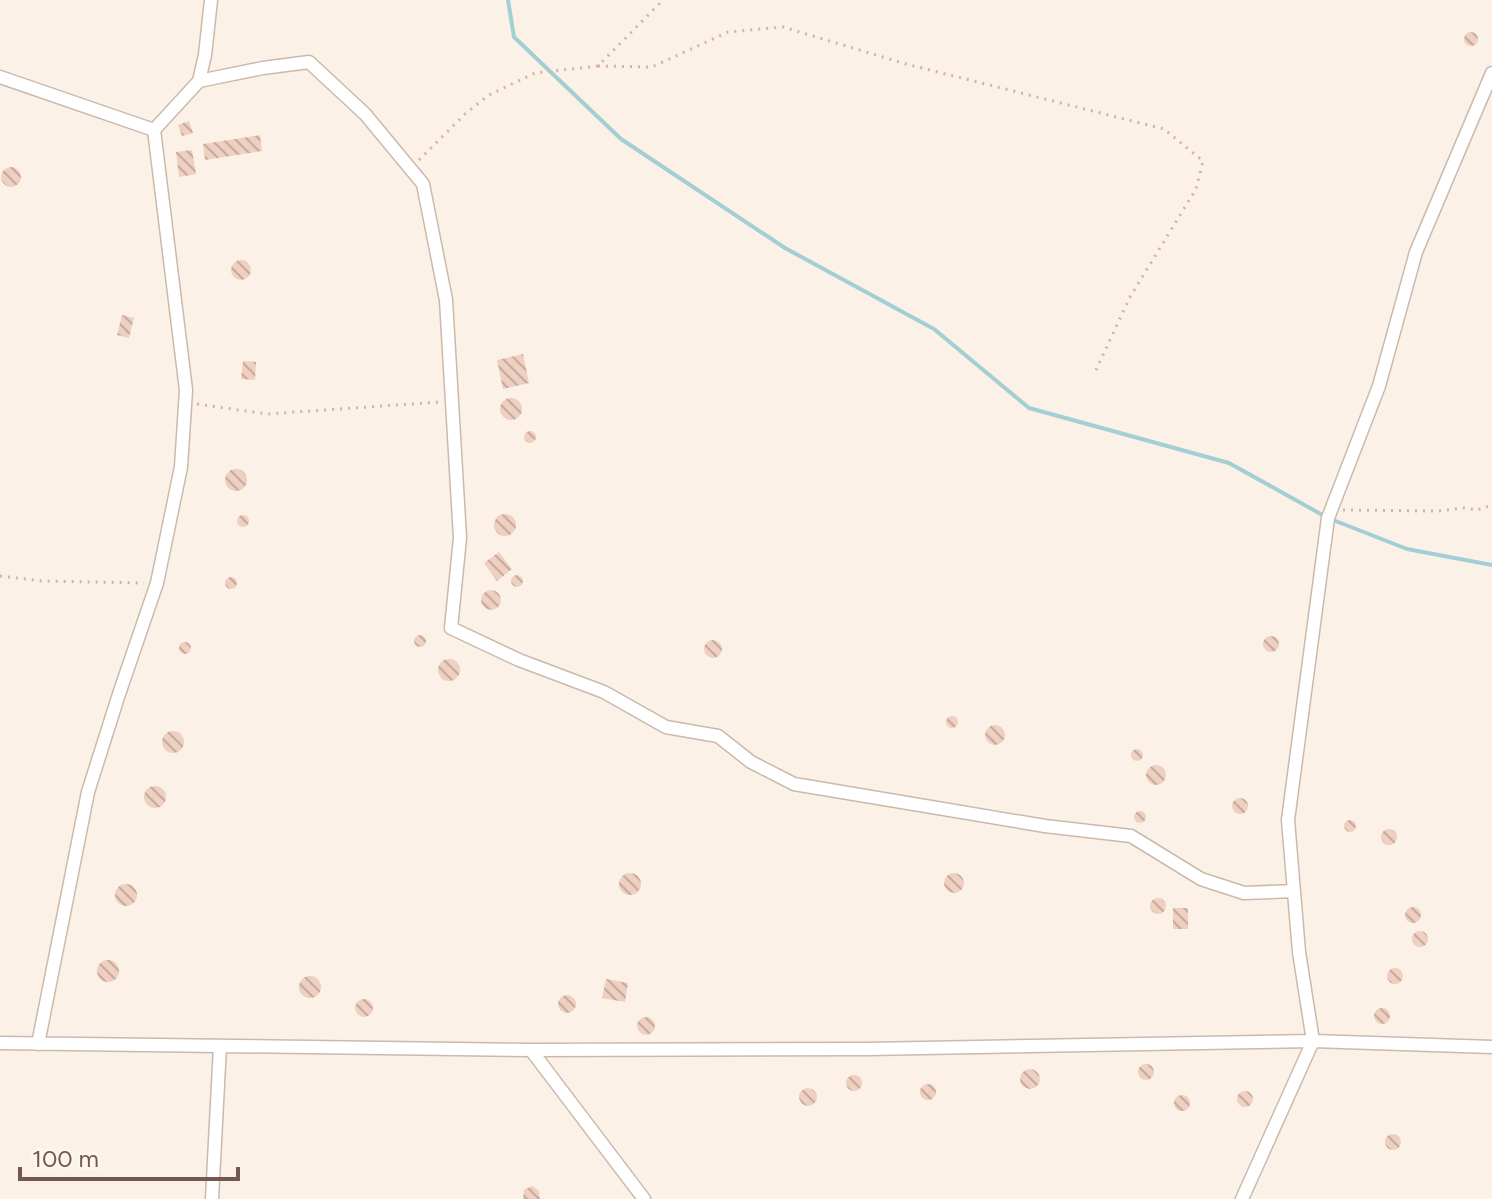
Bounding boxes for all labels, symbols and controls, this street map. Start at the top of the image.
scale bar [20,1131,238,1181]
text: 100 m [32,1144,99,1173]

